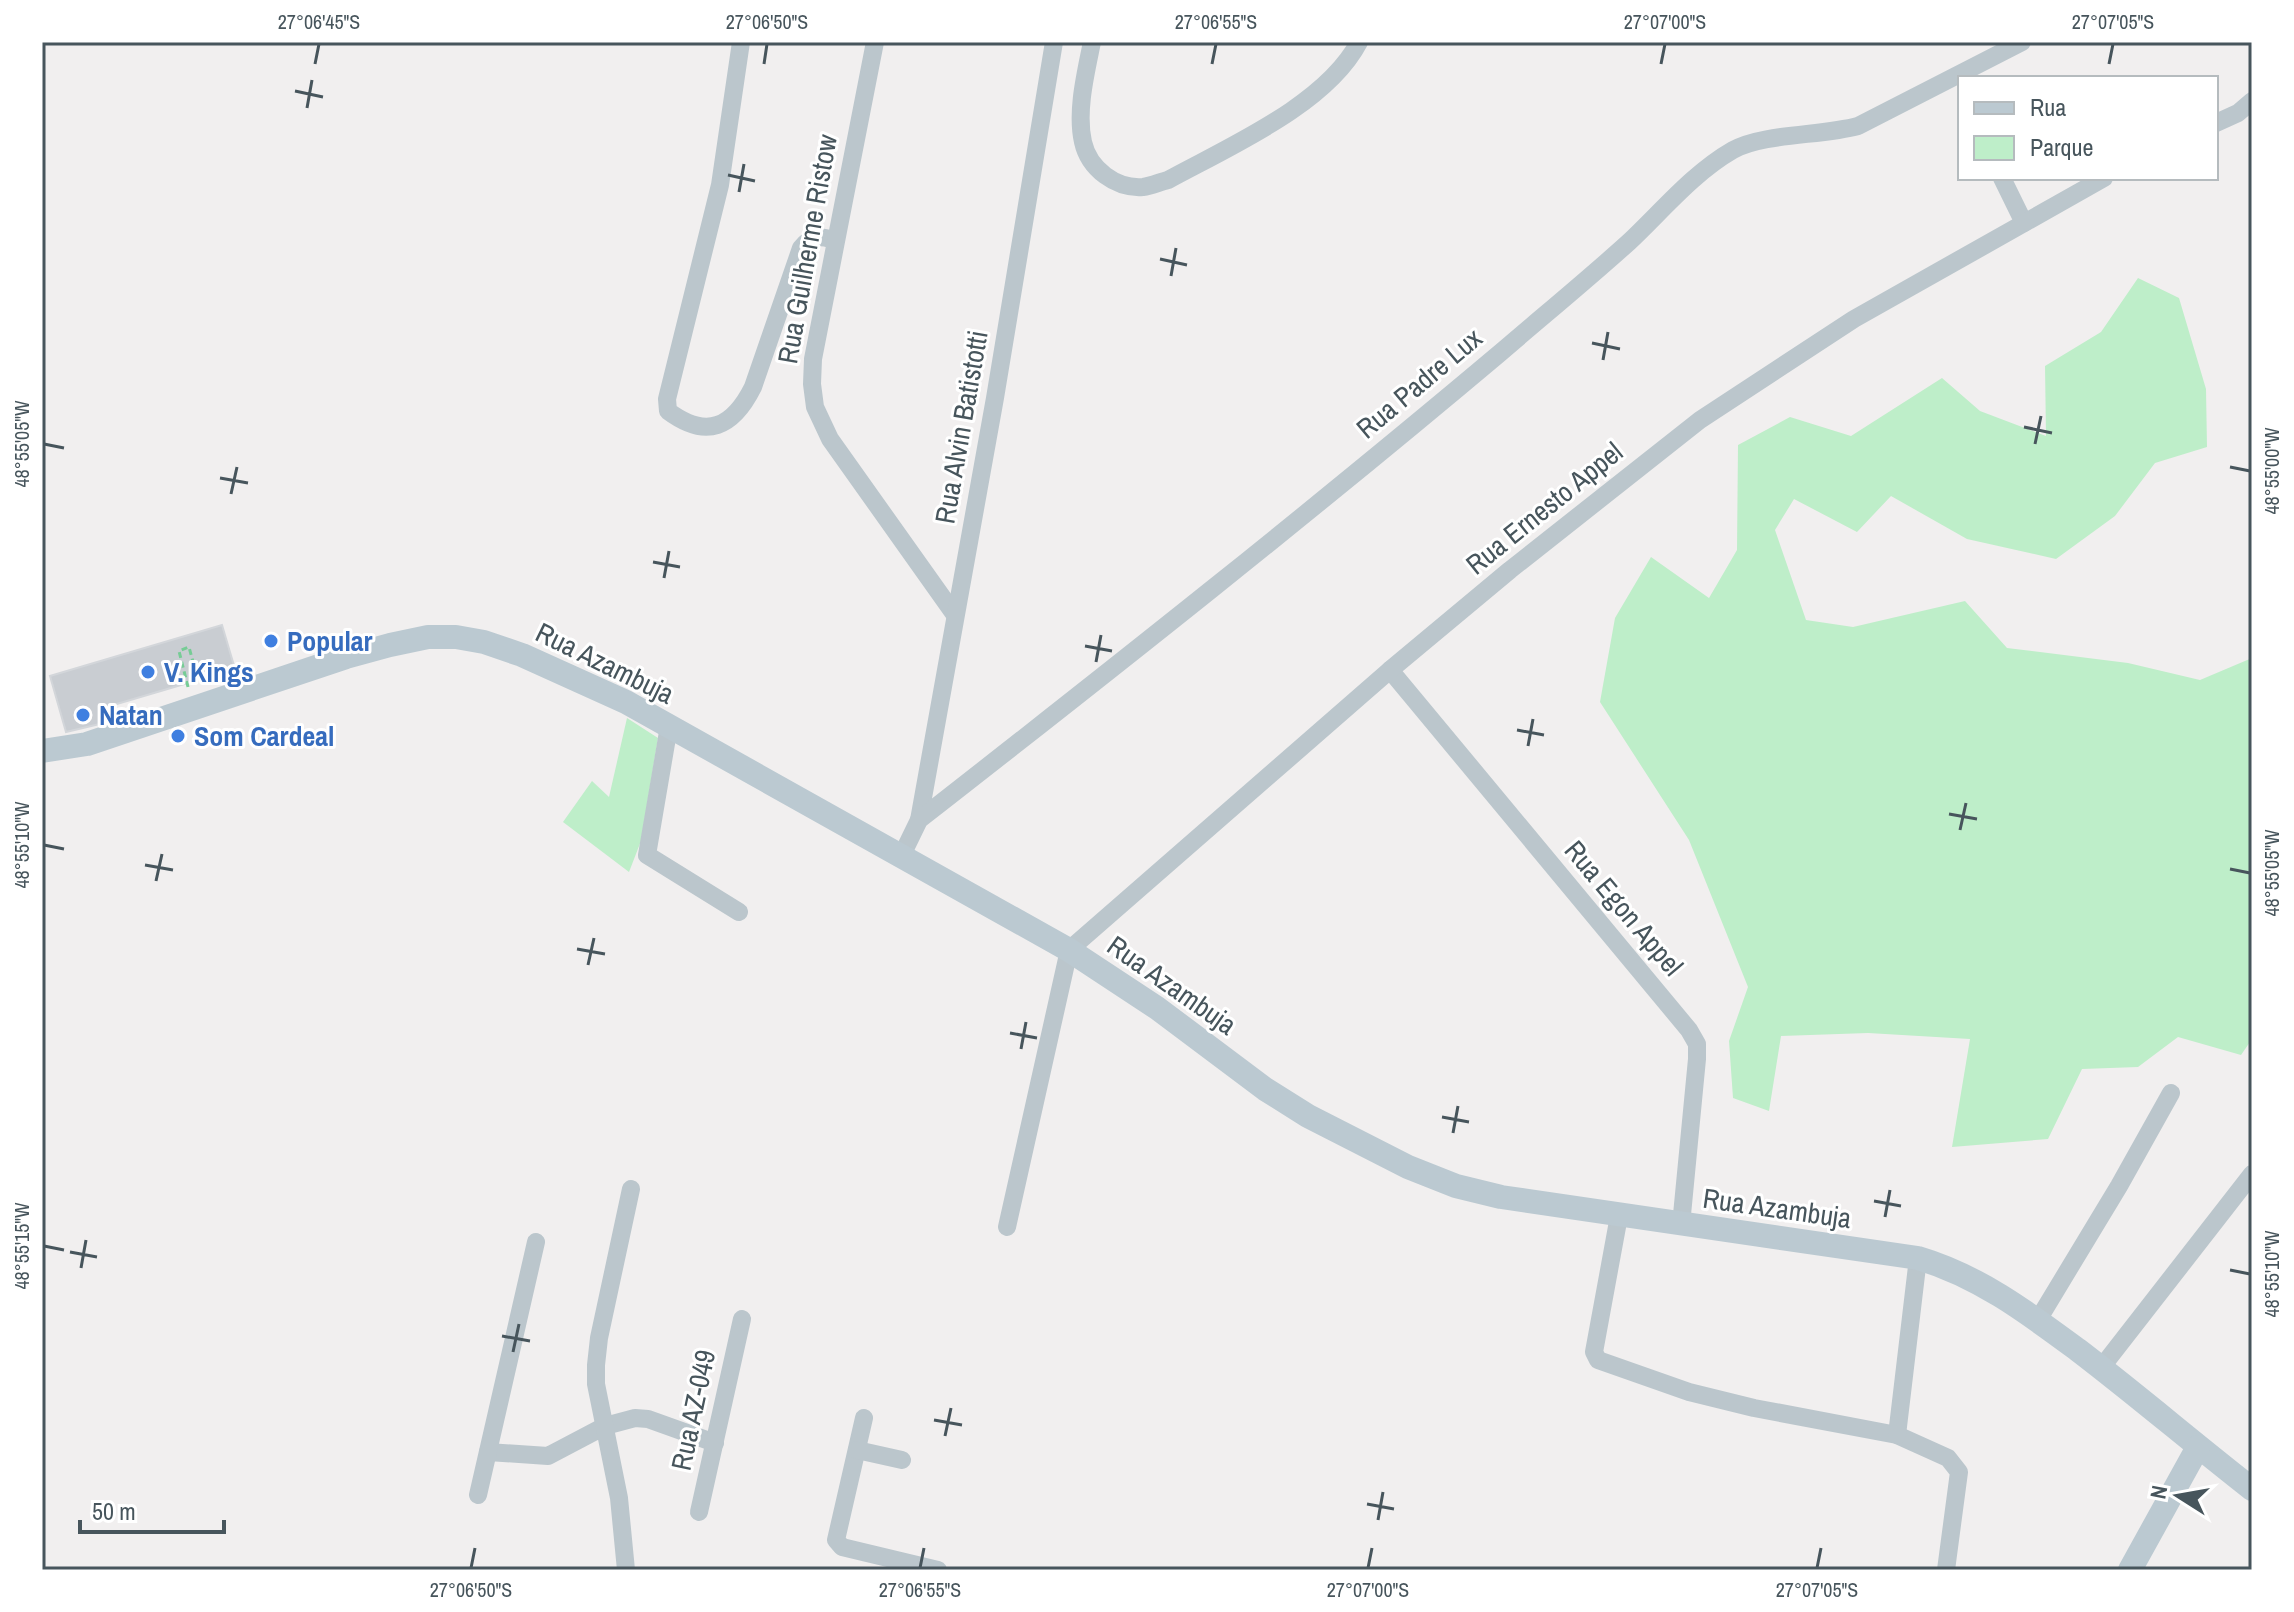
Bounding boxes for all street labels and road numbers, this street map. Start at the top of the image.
street label: Rua Guilherme Ristow [768,131,846,367]
street label: Rua Padre Lux [1348,319,1490,447]
street label: Rua Alvin Batistotti [925,328,997,526]
street label: Rua Ernesto Appel [1458,433,1630,583]
street label: Rua Azambuja [530,613,681,713]
street label: Rua Egon Appel [1556,832,1692,984]
street label: Rua Azambuja [1100,927,1244,1044]
street label: Rua Azambuja [1700,1179,1854,1237]
street label: Rua AZ-049 [662,1346,724,1474]

